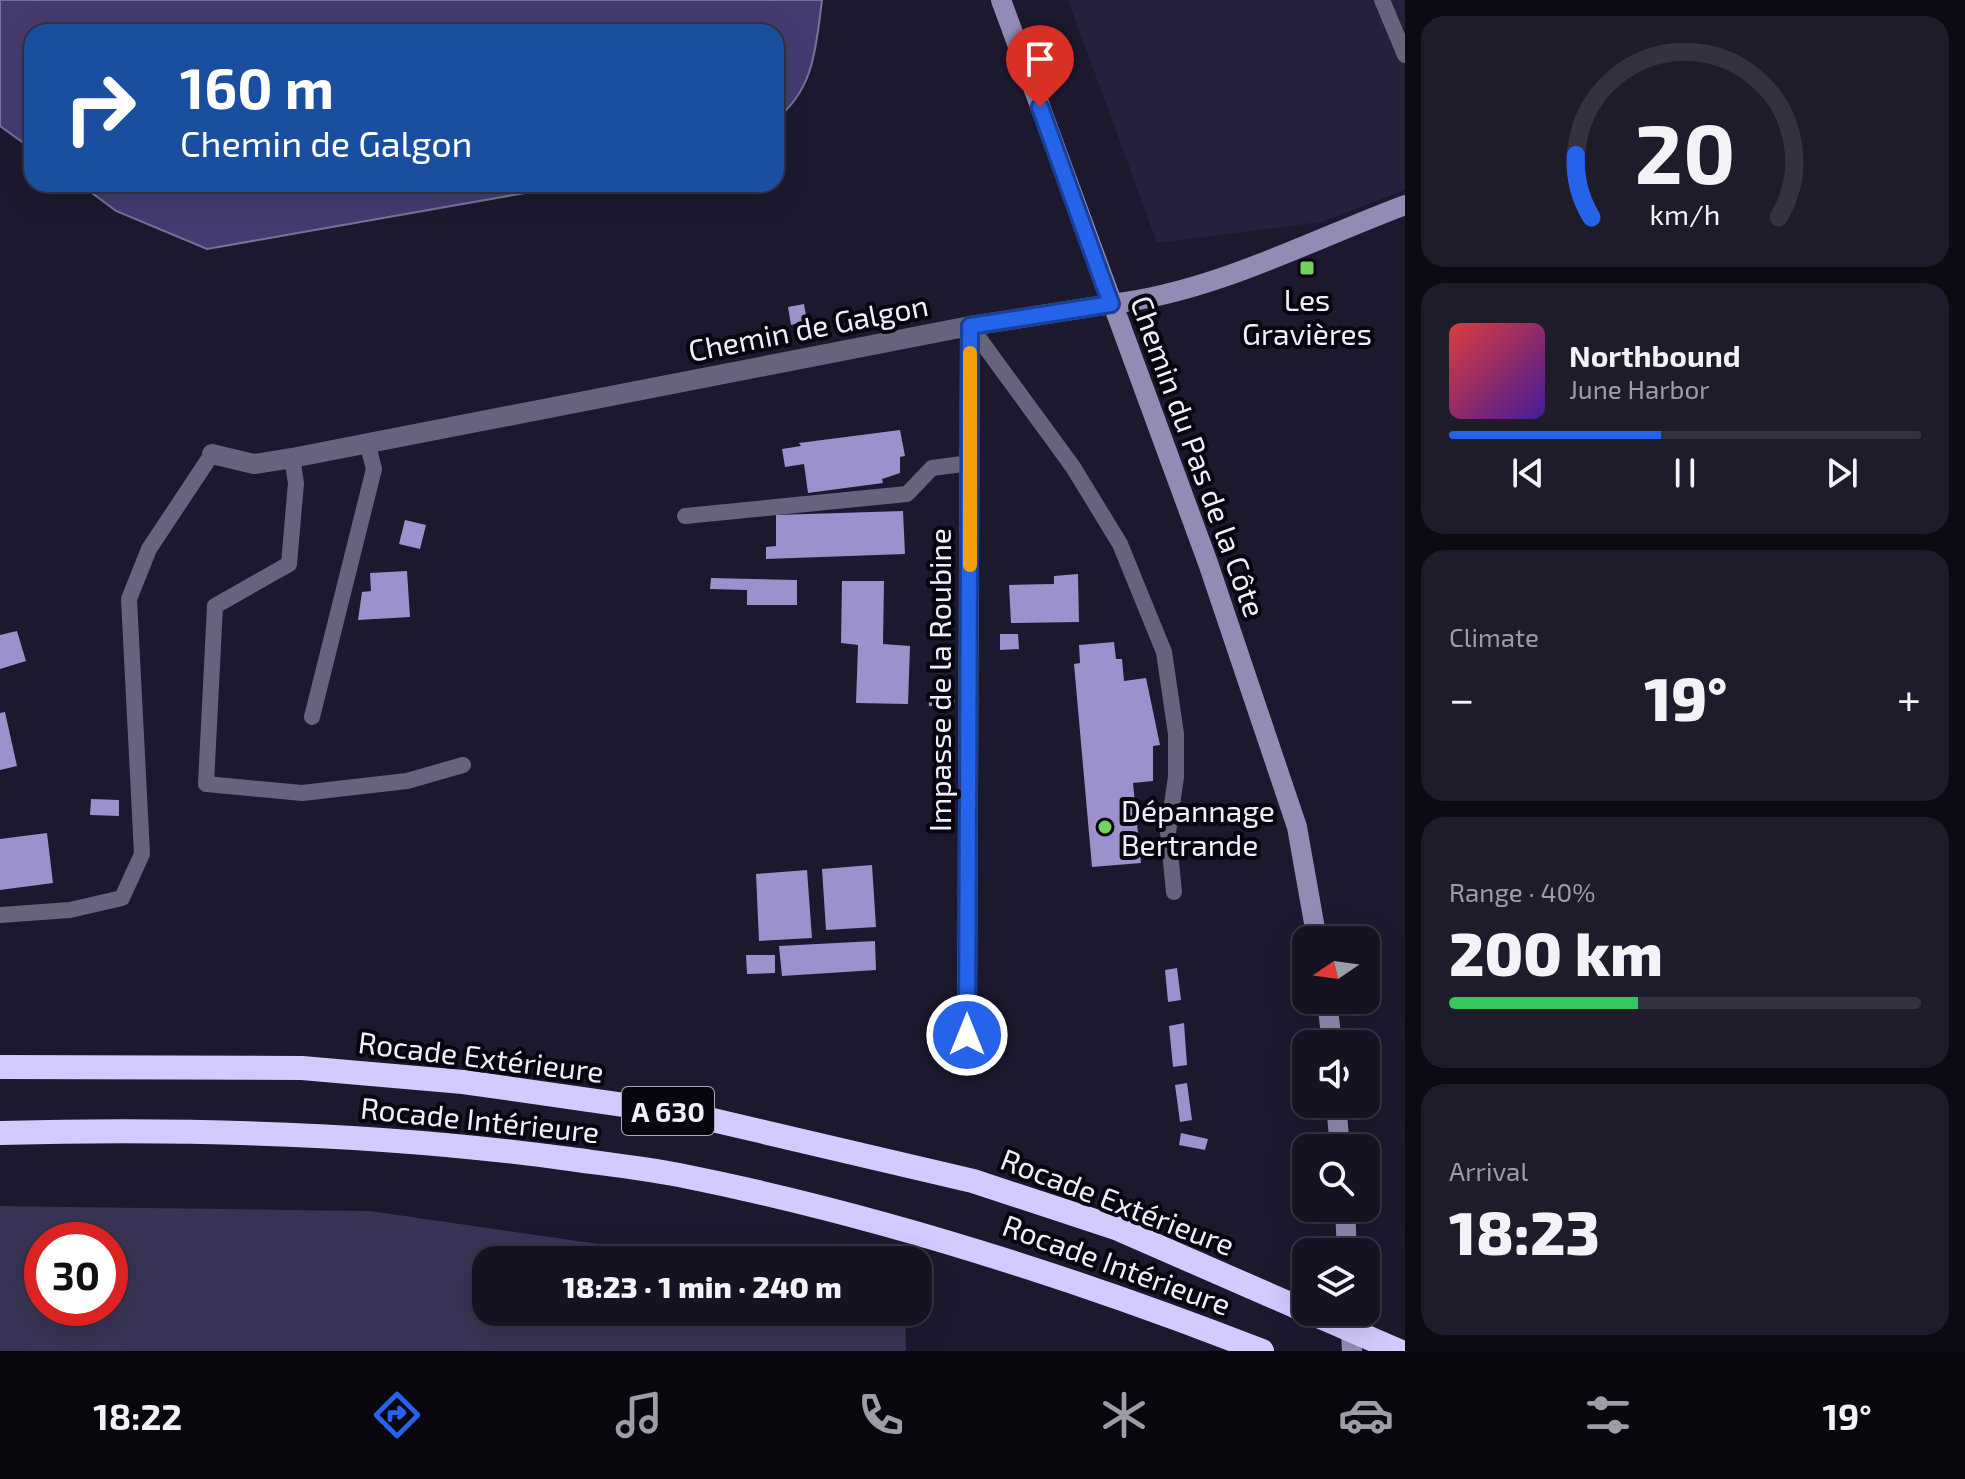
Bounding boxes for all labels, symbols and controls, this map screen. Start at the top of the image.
pin [1006,25,1074,107]
icon: arrive [1018,37,1062,81]
text: 160 m [180,53,334,120]
icon: right [48,56,152,160]
text: 20 [1635,100,1735,200]
text: Chemin de Galgon [180,121,473,164]
text: km/h [1650,196,1720,231]
marker: Les Gravières [1298,259,1316,277]
place label: Les Gravières [1242,281,1372,351]
street label: Chemin de Galgon [685,286,931,368]
street label: Chemin du Pas de la Côte [1124,290,1274,622]
text: Northbound [1569,337,1741,373]
text: June Harbor [1569,373,1710,404]
icon: previous [1506,451,1550,495]
icon: pause [1663,451,1707,495]
icon: next [1820,451,1864,495]
street label: Impasse de la Roubine [921,528,957,832]
text: Climate [1449,621,1539,652]
text: 19° [1644,661,1727,733]
text: − [1449,671,1475,724]
text: + [1897,671,1921,724]
place label: Dépannage Bertrande [1121,792,1275,862]
marker: Dépannage Bertrande [1096,818,1114,836]
text: Range · 40% [1449,876,1595,907]
text: 200 km [1449,916,1663,988]
north arrow [1292,926,1380,1014]
map controls [1292,926,1380,1326]
position arrow [925,993,1009,1077]
street label: Rocade Extérieure [356,1023,606,1089]
button: sound [1292,1030,1380,1118]
road number: A 630 [622,1087,714,1135]
street label: Rocade Intérieure [359,1089,601,1149]
button: search [1292,1134,1380,1222]
street label: Rocade Extérieure [996,1140,1240,1262]
text: Arrival [1449,1155,1528,1186]
text: 18:23 [1449,1195,1600,1267]
street label: Rocade Intérieure [998,1206,1236,1322]
speed limit sign: 30 [24,1222,128,1326]
button: layers [1292,1238,1380,1326]
text: 18:23 · 1 min · 240 m [562,1268,842,1304]
icon: directions [369,1387,425,1443]
icon: music [611,1387,667,1443]
icon: phone [853,1387,909,1443]
icon: climate [1096,1387,1152,1443]
icon: car [1338,1387,1394,1443]
icon: filters [1580,1387,1636,1443]
text: 18:22 [93,1394,182,1437]
text: 19° [1823,1394,1872,1437]

